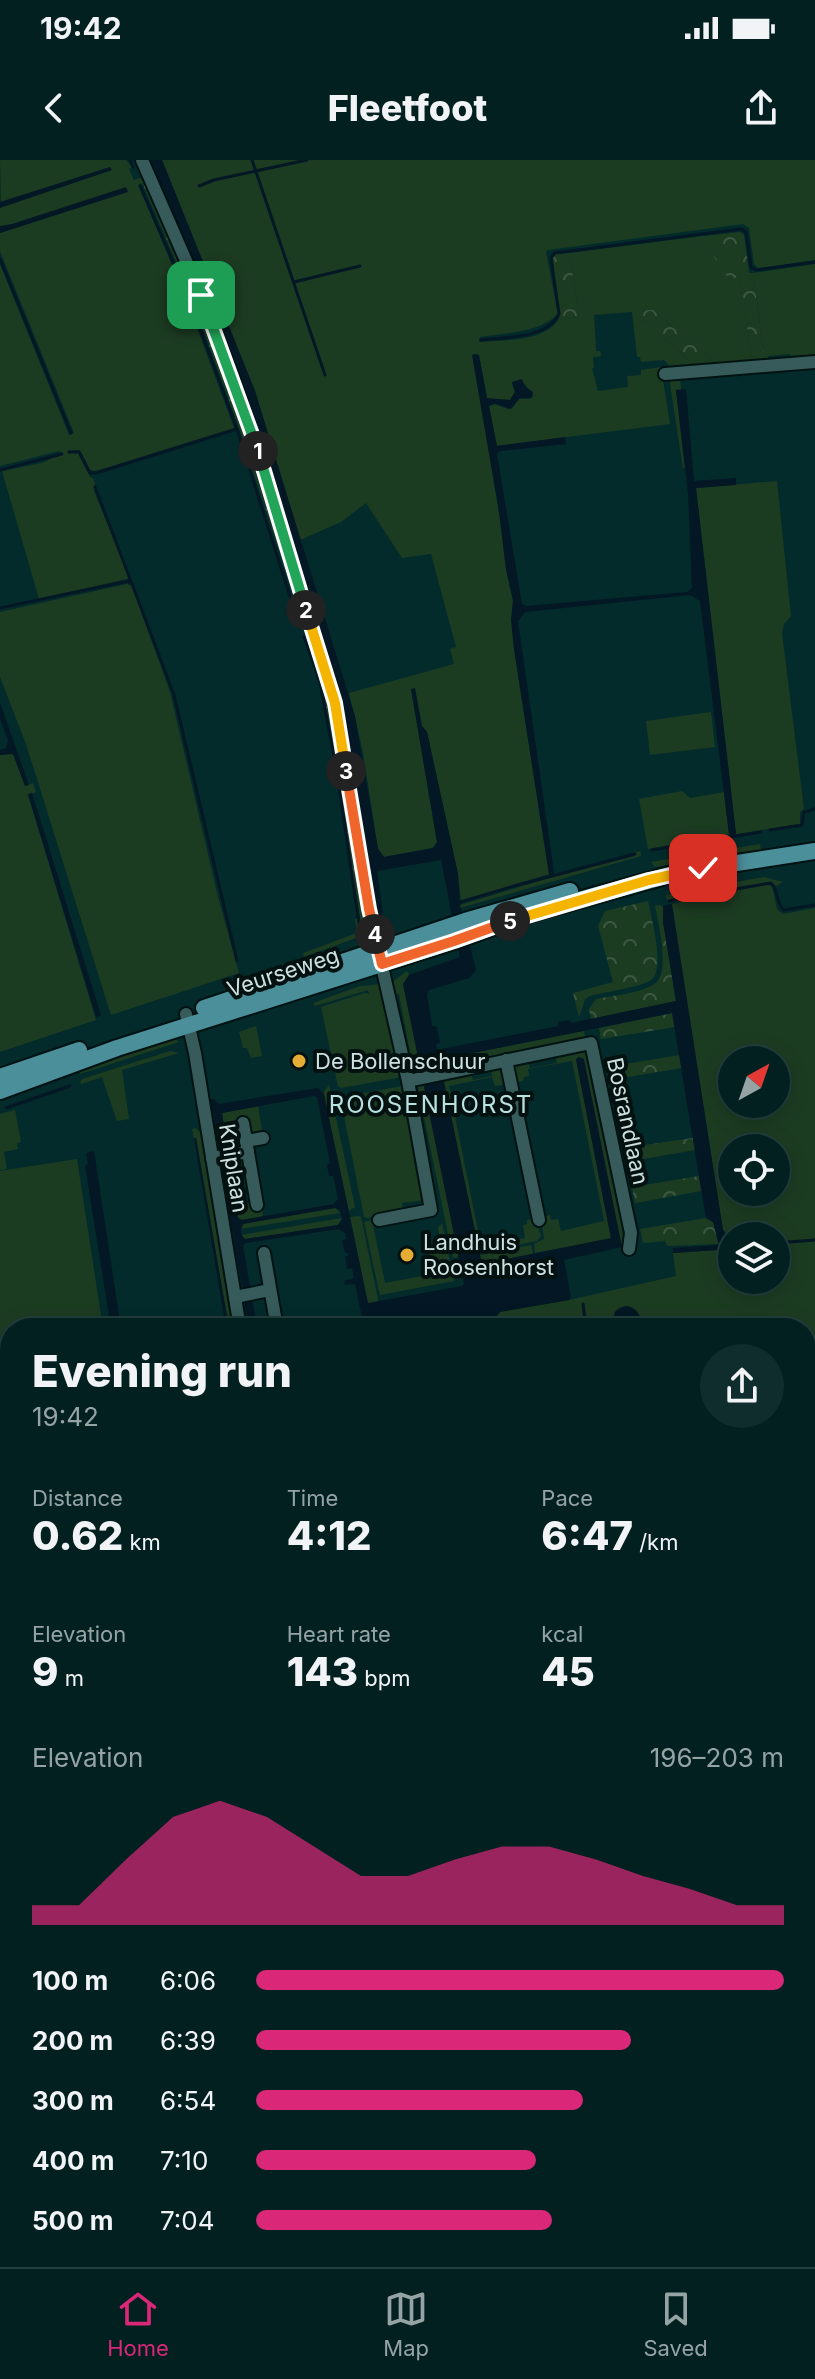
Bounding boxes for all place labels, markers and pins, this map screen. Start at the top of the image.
pin [167,261,235,329]
pin: 1 [238,431,278,471]
pin: 2 [286,590,326,630]
pin: 3 [326,751,366,791]
pin [669,834,737,902]
pin: 5 [490,901,530,941]
pin: 4 [355,914,395,954]
place label: De Bollenschuur [315,1048,485,1074]
marker: De Bollenschuur [290,1052,308,1070]
place label: Landhuis Roosenhorst [423,1229,554,1280]
marker: Landhuis Roosenhorst [398,1246,416,1264]

